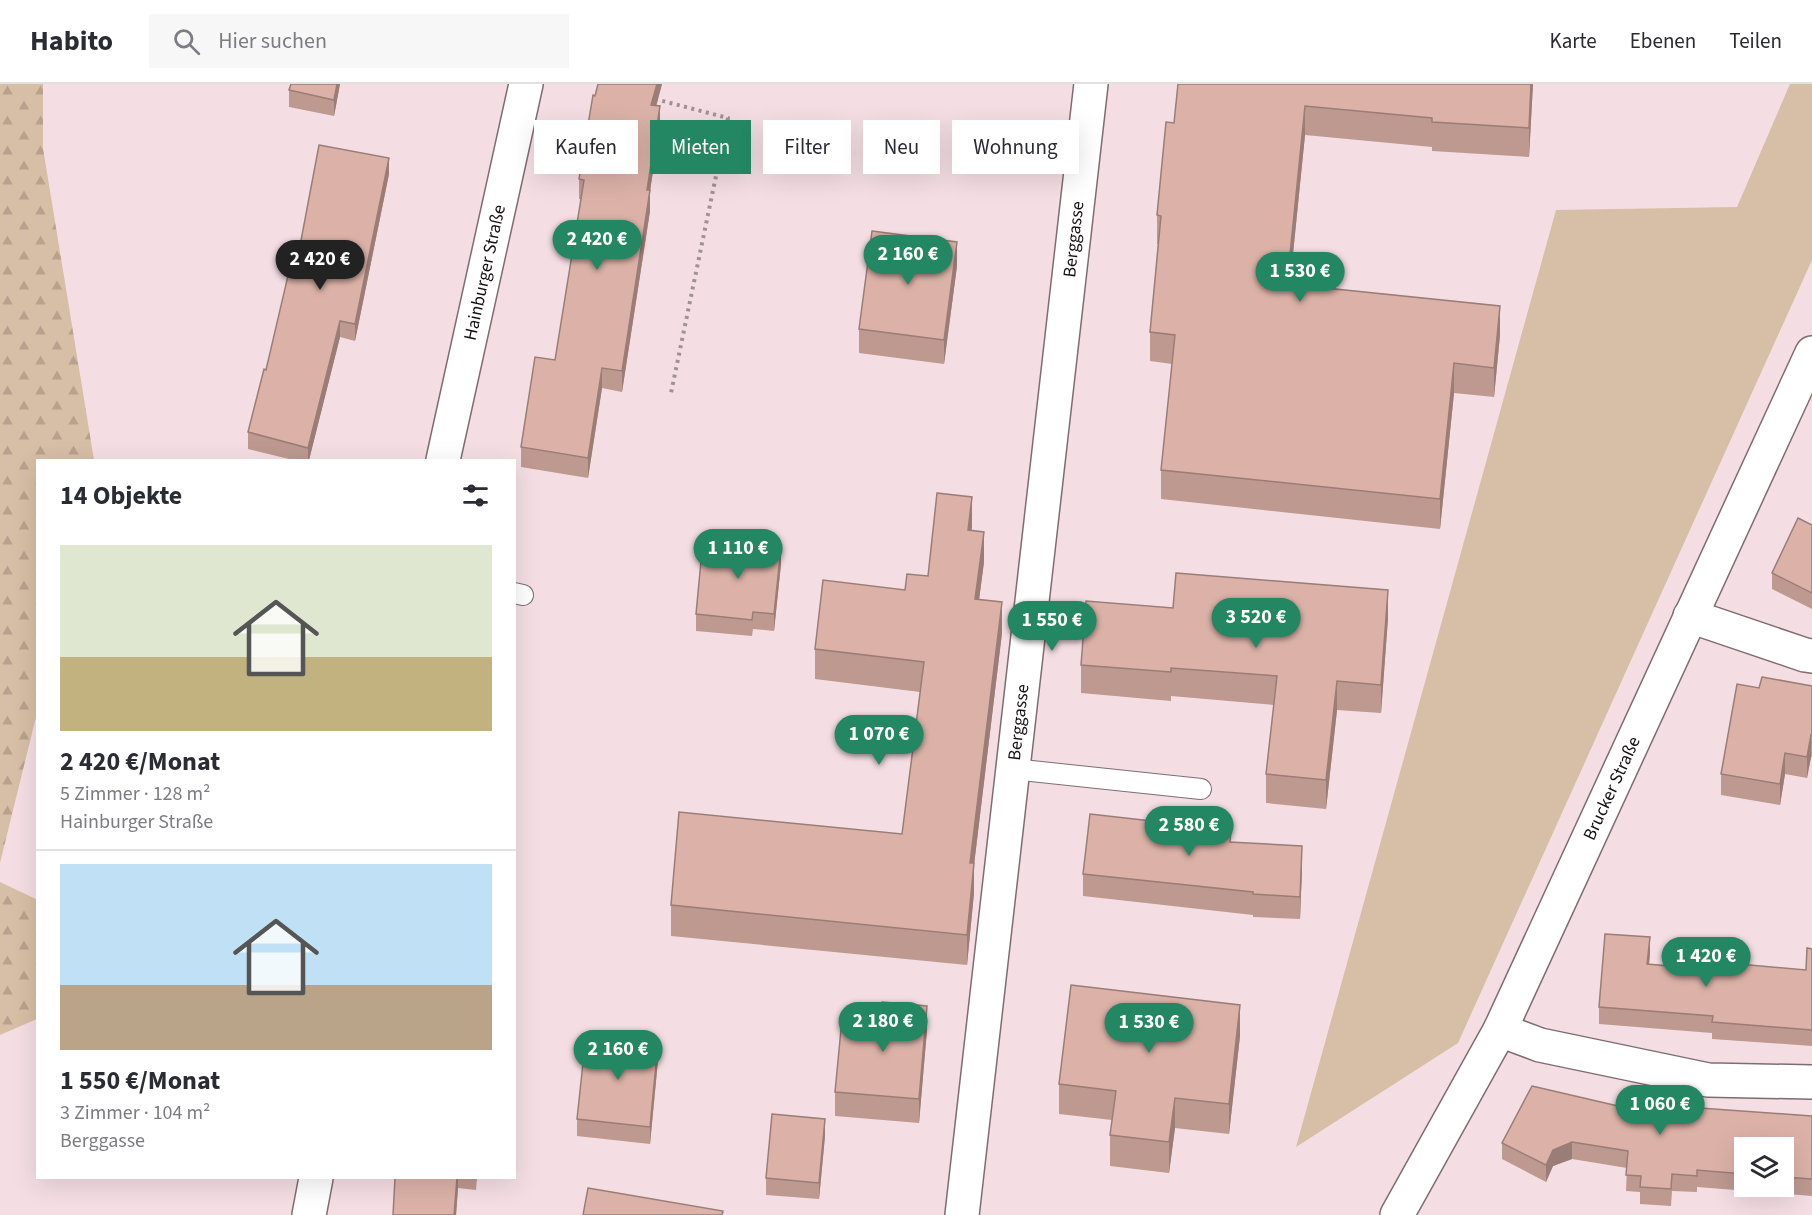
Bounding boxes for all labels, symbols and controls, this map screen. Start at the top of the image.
search box [149,14,569,68]
text: Habito [30,21,113,61]
icon: search [170,25,203,58]
text: Hier suchen [218,25,327,57]
text: Karte [1550,26,1597,56]
text: Ebenen [1630,26,1696,56]
text: Teilen [1729,26,1782,56]
chip: Kaufen [534,120,638,174]
chip: Mieten [650,120,751,174]
chip: Filter [763,120,851,174]
chip: Neu [863,120,940,174]
chip: Wohnung [952,120,1079,174]
street label: Berggasse [1057,200,1091,279]
street label: Hainburger Straße [458,202,512,343]
pin: 2 420 € [542,220,652,271]
text: 2 420 € [567,225,627,253]
pin: 2 160 € [853,235,963,286]
pin: 2 420 € [265,240,375,291]
text: 2 160 € [878,240,938,268]
text: 2 420 € [290,245,350,273]
pin: 1 530 € [1245,252,1355,303]
text: 1 530 € [1270,257,1330,285]
text: 14 Objekte [60,477,182,514]
icon: filters [459,479,492,512]
pin: 1 110 € [683,529,793,580]
text: 1 110 € [708,534,768,562]
icon: home [222,584,330,692]
pin: 3 520 € [1201,598,1311,649]
pin: 1 550 € [997,601,1107,652]
text: 3 520 € [1226,603,1286,631]
text: 1 550 € [1022,606,1082,634]
street label: Berggasse [1002,683,1035,762]
pin: 1 070 € [824,715,934,766]
text: 1 070 € [849,720,909,748]
street label: Brucker Straße [1577,732,1647,844]
text: 2 420 €/Monat [60,743,220,780]
text: 5 Zimmer · 128 m² [60,780,210,808]
pin: 2 580 € [1134,806,1244,857]
text: Hainburger Straße [60,808,213,836]
text: 2 580 € [1159,811,1219,839]
icon: home [222,903,330,1011]
pin: 1 420 € [1651,937,1761,988]
text: 1 420 € [1676,942,1736,970]
pin: 2 180 € [828,1002,938,1053]
pin: 1 530 € [1094,1003,1204,1054]
text: 2 180 € [853,1007,913,1035]
text: 1 530 € [1119,1008,1179,1036]
pin: 2 160 € [563,1030,673,1081]
text: 2 160 € [588,1035,648,1063]
text: 1 550 €/Monat [60,1062,220,1099]
pin: 1 060 € [1605,1085,1715,1136]
text: 1 060 € [1630,1090,1690,1118]
text: 3 Zimmer · 104 m² [60,1099,210,1127]
text: Berggasse [60,1127,145,1155]
map controls [1734,1137,1794,1197]
button: layers [1734,1137,1794,1197]

